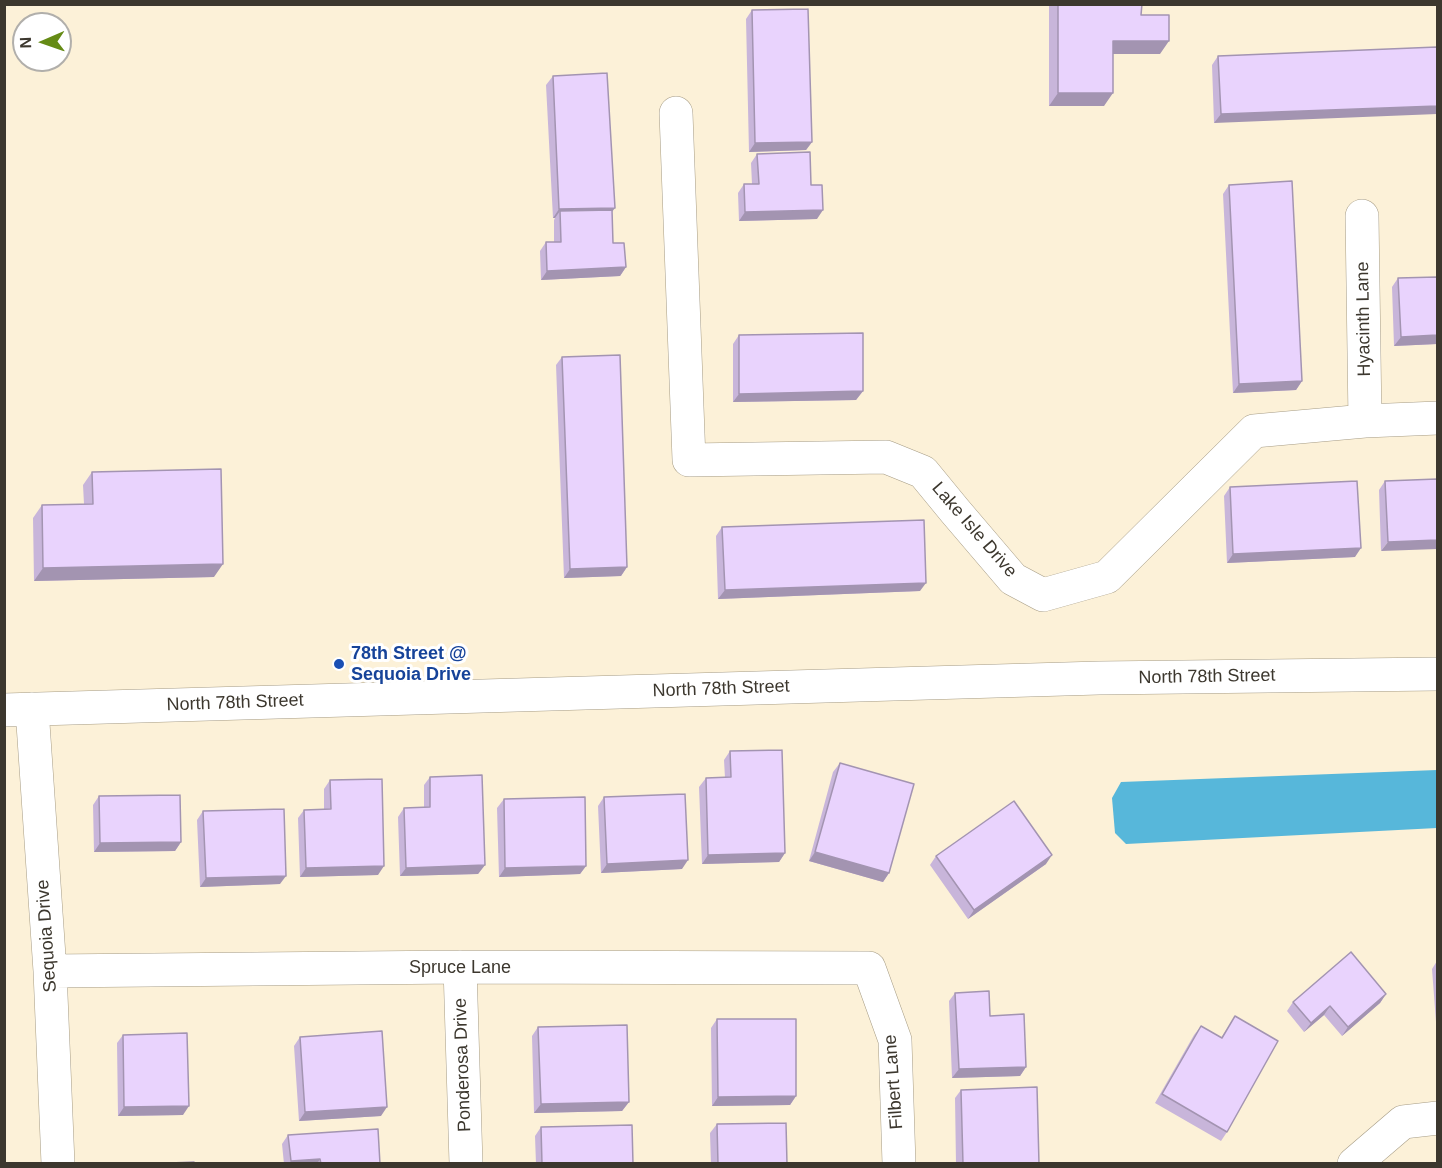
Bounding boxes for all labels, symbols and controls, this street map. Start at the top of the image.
north arrow [12,12,72,72]
text: N [17,37,34,49]
street label: Hyacinth Lane [1352,261,1376,377]
street label: Lake Isle Drive [927,478,1021,582]
place label: 78th Street @ Sequoia Drive [351,643,471,686]
marker: 78th Street @ Sequoia Drive [332,657,346,671]
street label: North 78th Street [1138,665,1276,689]
street label: North 78th Street [652,676,790,702]
street label: North 78th Street [166,690,304,716]
street label: Sequoia Drive [32,879,62,993]
street label: Spruce Lane [409,957,511,979]
street label: Ponderosa Drive [450,998,476,1132]
street label: Filbert Lane [880,1034,908,1130]

